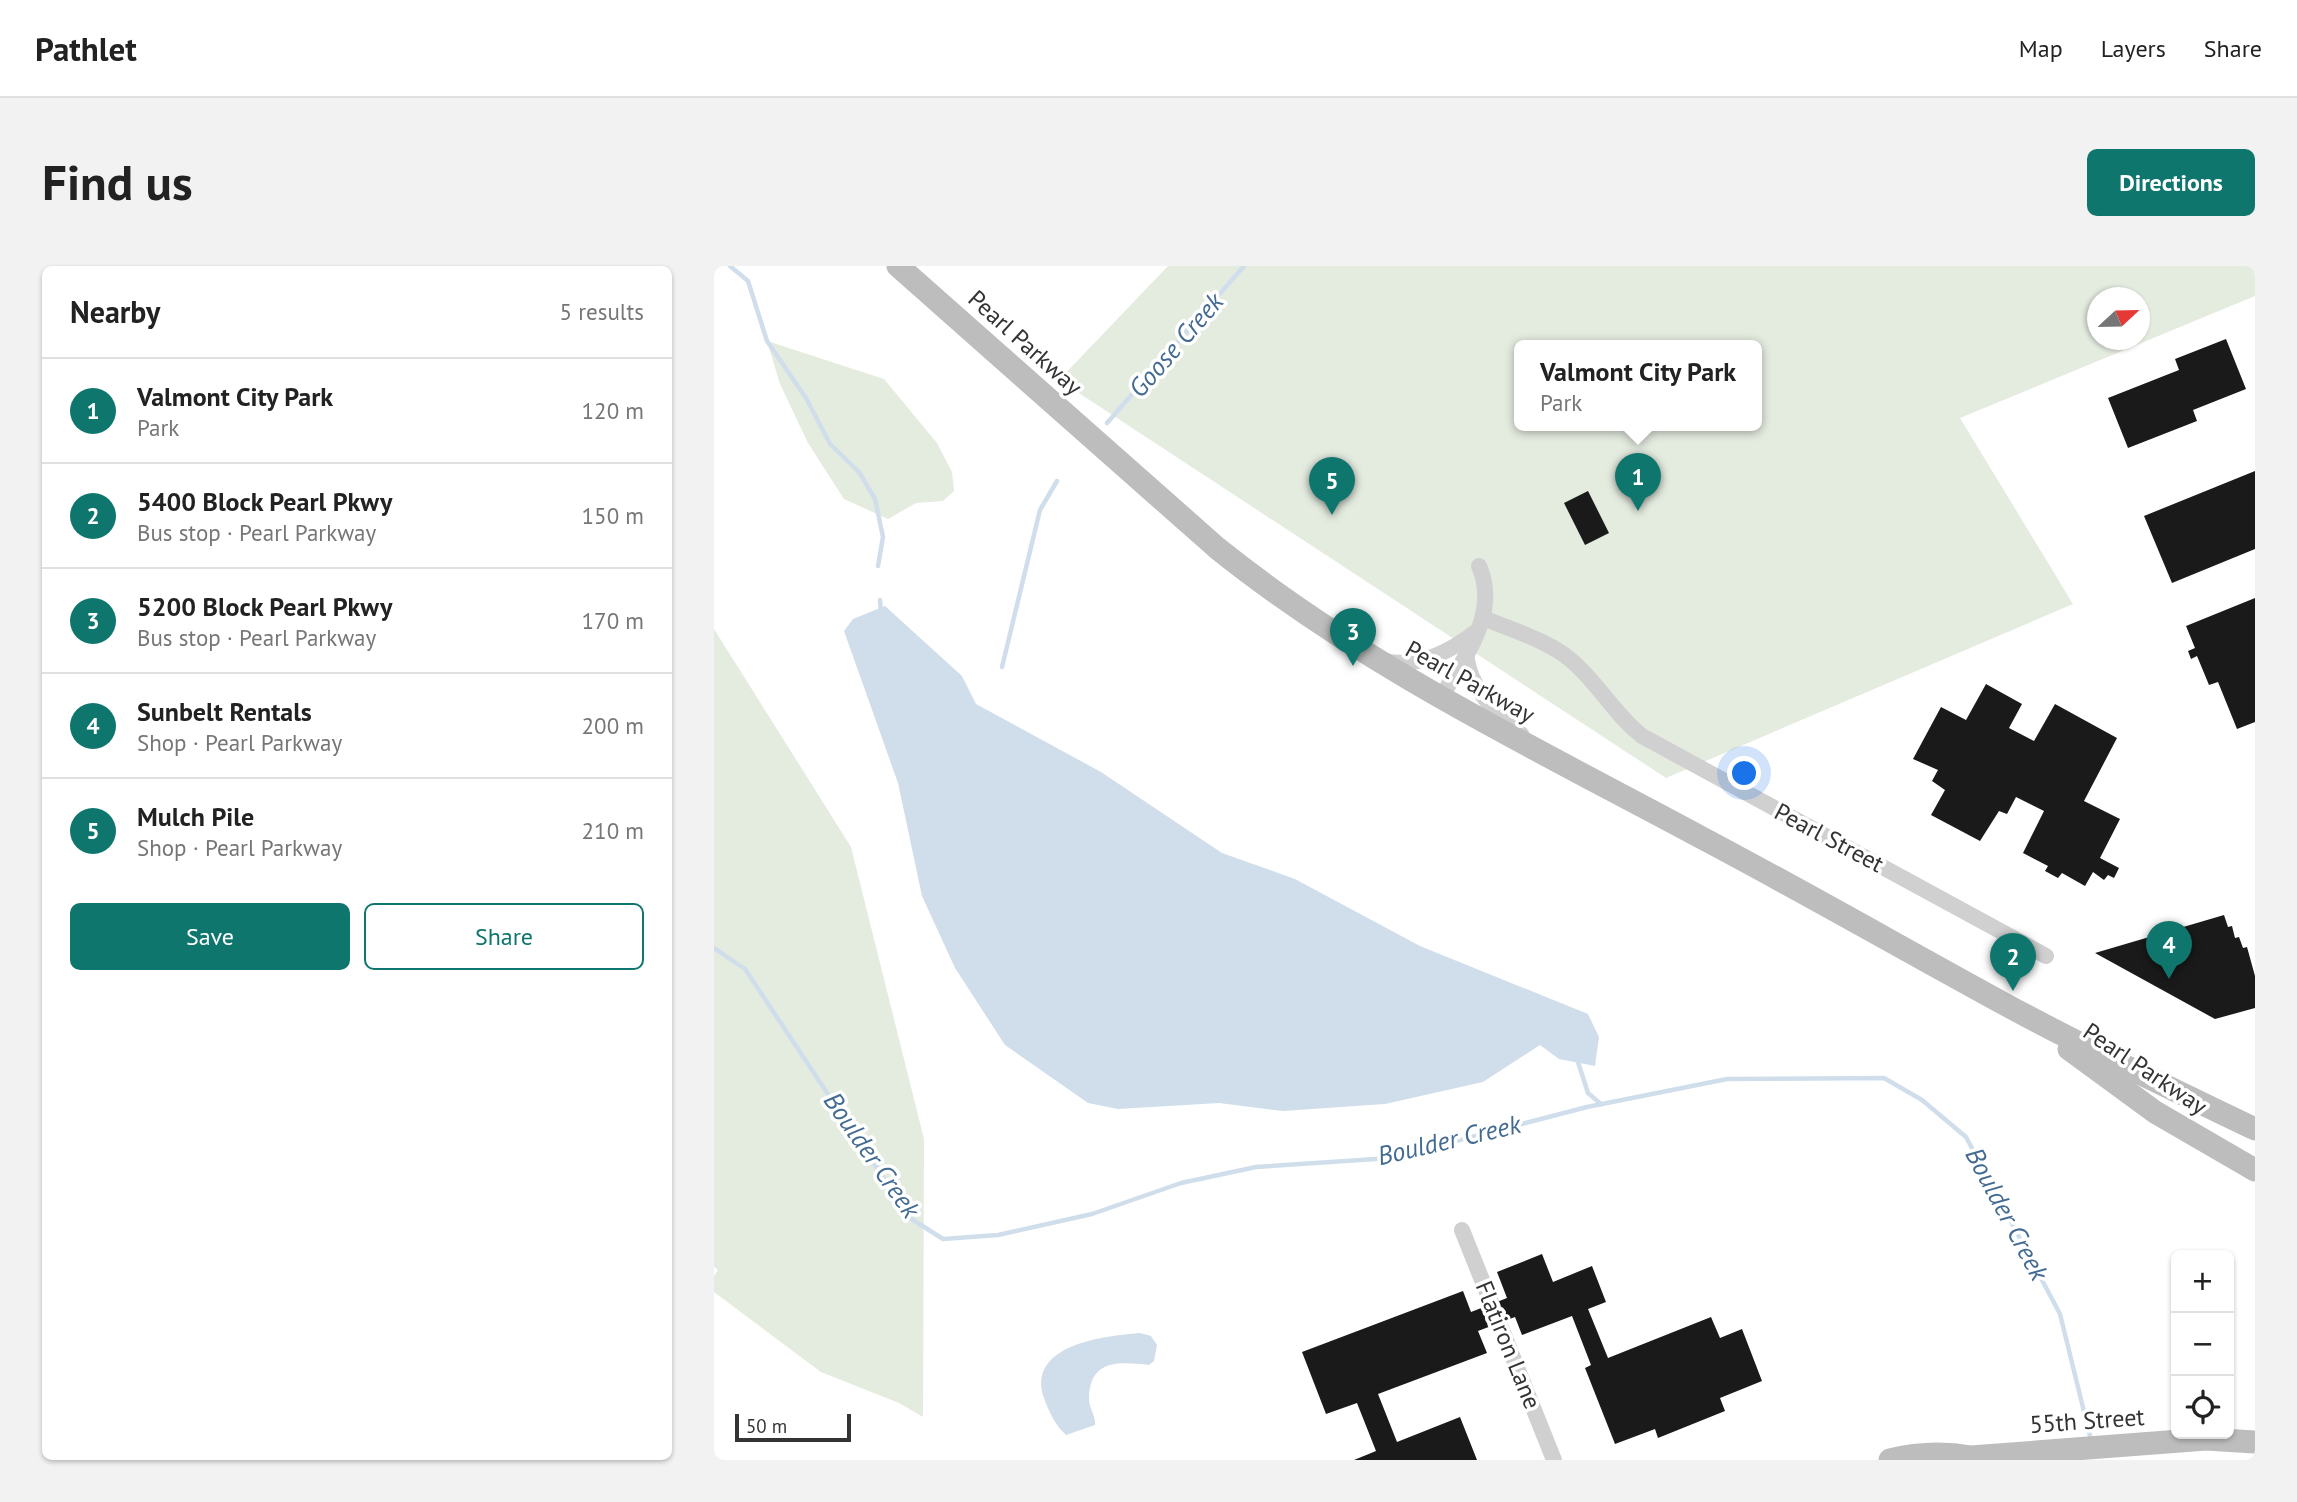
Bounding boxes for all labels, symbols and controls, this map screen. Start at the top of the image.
text: Pathlet [35,27,137,70]
text: Map [2019,33,2063,64]
text: Layers [2101,33,2166,64]
text: Share [2204,33,2262,64]
button: Directions [2087,149,2255,216]
text: Find us [42,150,193,214]
street label: Pearl Parkway [962,283,1089,402]
water label: Goose Creek [1121,285,1231,404]
north arrow [2087,287,2150,350]
text: Nearby [70,292,160,331]
text: 5 results [560,297,644,326]
popup [1514,340,1762,431]
text: Valmont City Park [1540,355,1736,388]
text: Valmont City Park [137,380,333,413]
text: Park [1540,388,1582,417]
text: 1 [86,396,100,425]
text: 120 m [582,396,644,425]
text: Park [137,413,179,442]
pin: 1 [1615,453,1661,511]
pin: 5 [1309,457,1355,515]
text: 5400 Block Pearl Pkwy [137,485,392,518]
text: 2 [86,501,100,530]
text: 150 m [582,501,644,530]
text: Bus stop · Pearl Parkway [137,518,376,547]
text: 5200 Block Pearl Pkwy [137,590,392,623]
text: 3 [86,606,100,635]
text: 170 m [582,606,644,635]
pin: 3 [1330,608,1376,666]
text: Bus stop · Pearl Parkway [137,623,376,652]
street label: Pearl Parkway [1400,633,1540,730]
text: Sunbelt Rentals [137,695,312,728]
text: 4 [86,711,100,740]
text: 200 m [582,711,644,740]
text: Shop · Pearl Parkway [137,728,342,757]
your location [1727,756,1761,790]
street label: Pearl Street [1769,796,1889,879]
text: Mulch Pile [137,800,254,833]
text: 5 [86,816,100,845]
text: 210 m [582,816,644,845]
text: Shop · Pearl Parkway [137,833,342,862]
button: Save [70,903,350,970]
button: Share [364,903,644,970]
pin: 4 [2146,921,2192,979]
pin: 2 [1990,933,2036,991]
street label: Pearl Parkway [2077,1016,2213,1121]
water label: Boulder Creek [817,1085,929,1225]
water label: Boulder Creek [1374,1107,1525,1172]
water label: Boulder Creek [1959,1142,2057,1287]
map controls [2171,1250,2234,1439]
button: + [2171,1250,2234,1313]
street label: Flatiron Lane [1469,1276,1548,1413]
button: − [2171,1313,2234,1376]
button: locate [2171,1376,2234,1439]
street label: 55th Street [2028,1401,2145,1440]
scale bar [735,1411,850,1443]
text: 50 m [746,1414,787,1438]

